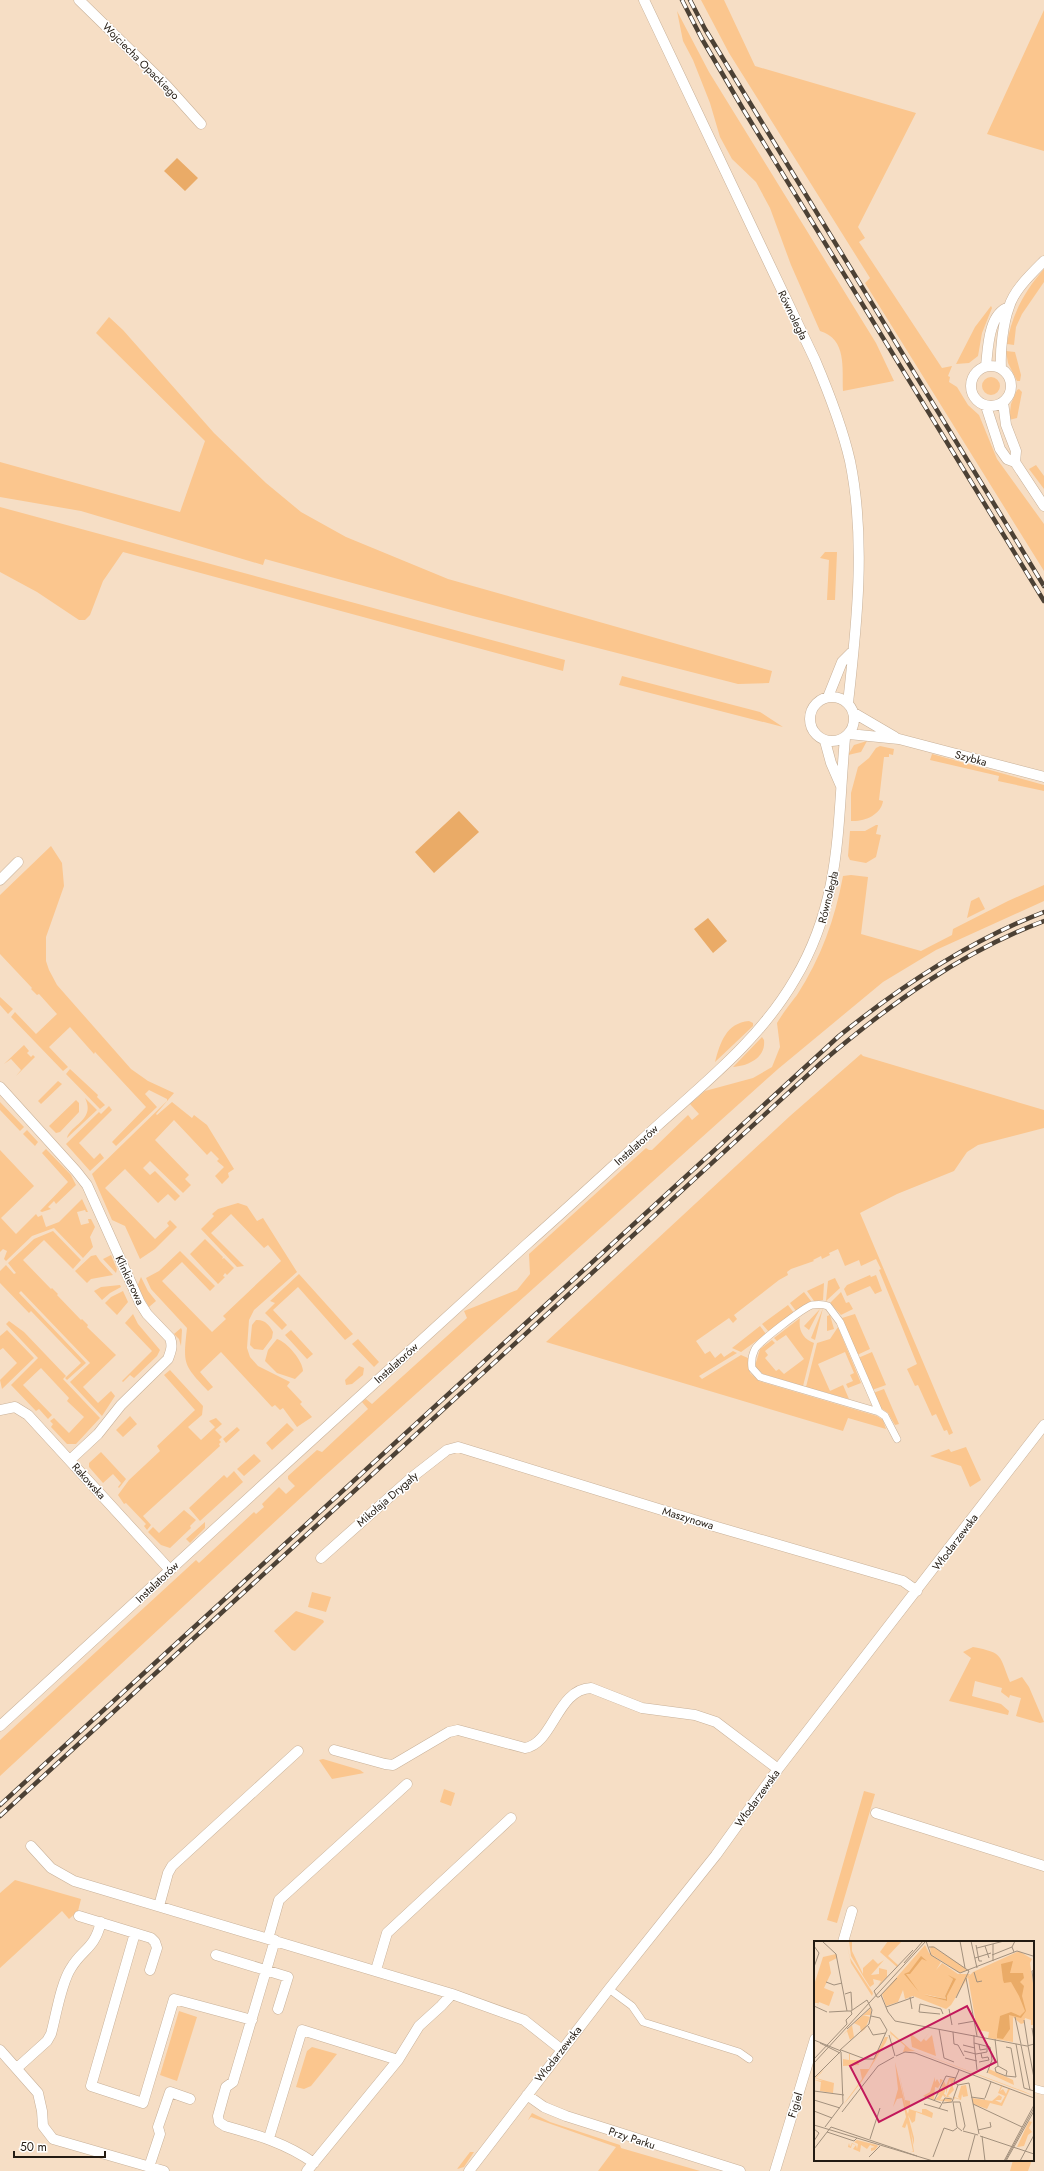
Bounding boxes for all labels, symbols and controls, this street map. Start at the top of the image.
street label: Wojciecha Opackiego [99,19,183,103]
street label: Równoległa [774,287,812,343]
street label: Szybka [953,746,989,770]
street label: Równoległa [814,869,842,925]
street label: Instalatorów [610,1121,662,1169]
street label: Klinkierowa [112,1253,148,1307]
street label: Instalatorów [370,1339,422,1387]
street label: Rakowska [68,1459,110,1503]
street label: Mikołaja Drygały [353,1468,421,1530]
street label: Maszynowa [660,1503,716,1533]
street label: Włodarzewska [928,1510,982,1574]
street label: Instalatorów [132,1557,183,1606]
street label: Włodarzewska [731,1766,783,1830]
inset map [814,1941,1034,2161]
street label: Włodarzewska [531,2022,585,2086]
street label: Figiel [784,2090,806,2120]
street label: Przy Parku [606,2123,658,2153]
scale bar [14,2133,105,2159]
text: 50 m [20,2138,47,2156]

